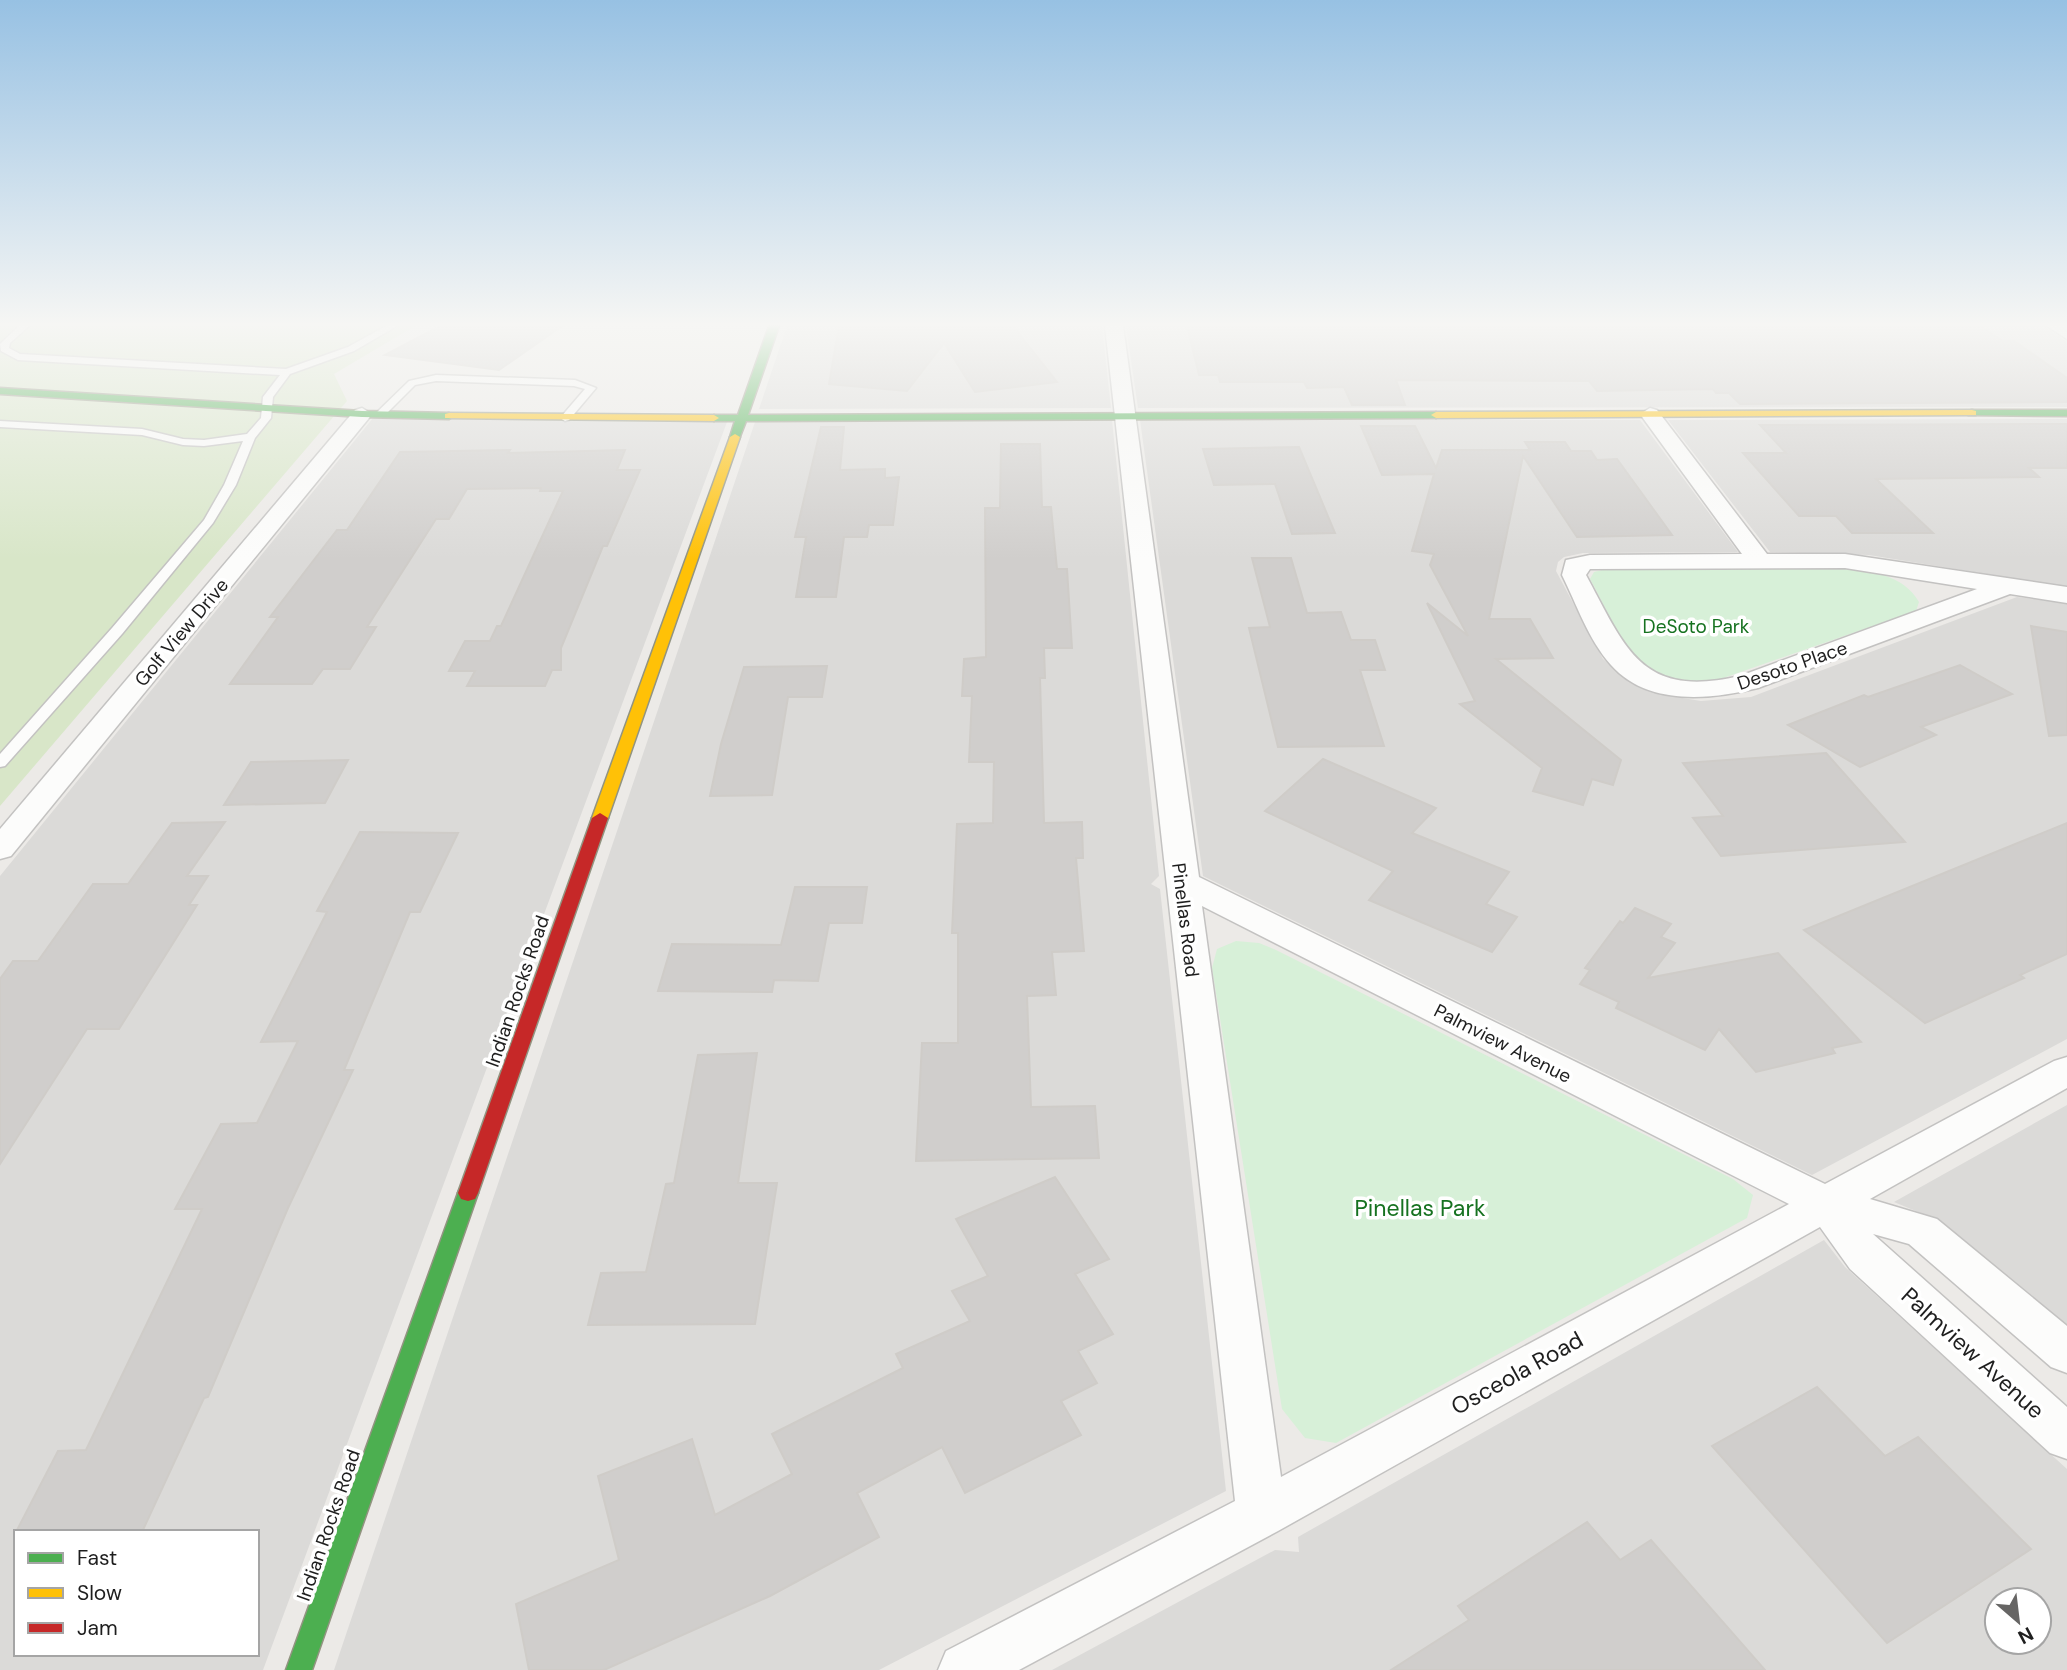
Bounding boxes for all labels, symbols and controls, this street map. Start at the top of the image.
street label: Golf View Drive [129,573,234,692]
park label: DeSoto Park [1643,614,1750,639]
street label: Desoto Place [1734,635,1851,696]
street label: Pinellas Road [1166,862,1205,979]
street label: Indian Rocks Road [480,912,555,1070]
street label: Palmview Avenue [1430,998,1576,1089]
park label: Pinellas Park [1355,1193,1486,1223]
street label: Palmview Avenue [1895,1281,2051,1425]
street label: Osceola Road [1446,1324,1588,1422]
street label: Indian Rocks Road [291,1446,366,1604]
legend [14,1530,259,1656]
text: Fast [77,1544,117,1572]
text: Slow [77,1579,122,1607]
north arrow [1983,1586,2053,1656]
text: Jam [77,1614,118,1642]
text: N [2014,1621,2038,1650]

